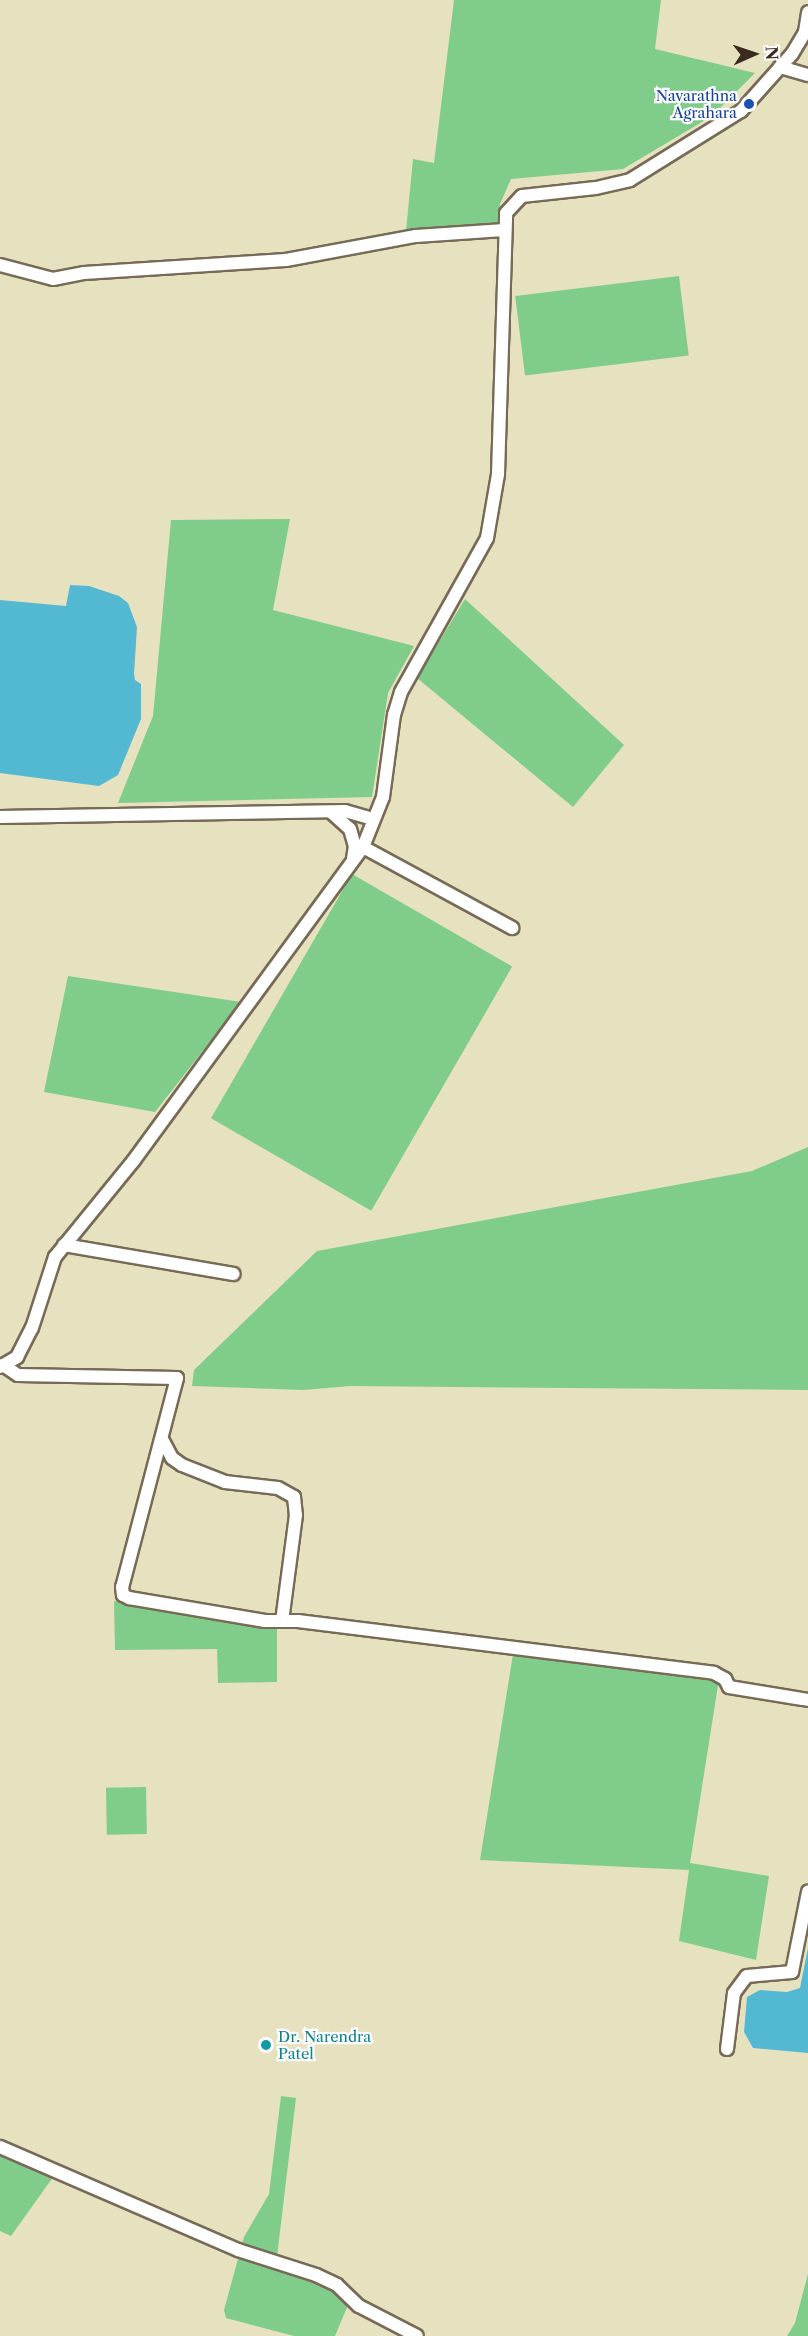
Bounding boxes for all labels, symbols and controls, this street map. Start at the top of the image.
north arrow [724,24,784,84]
text: N [762,46,782,61]
place label: Navarathna Agrahara [656,86,737,121]
marker: Navarathna Agrahara [742,97,756,111]
place label: Dr. Narendra Patel [278,2027,371,2062]
marker: Dr. Narendra Patel [259,2038,273,2052]

